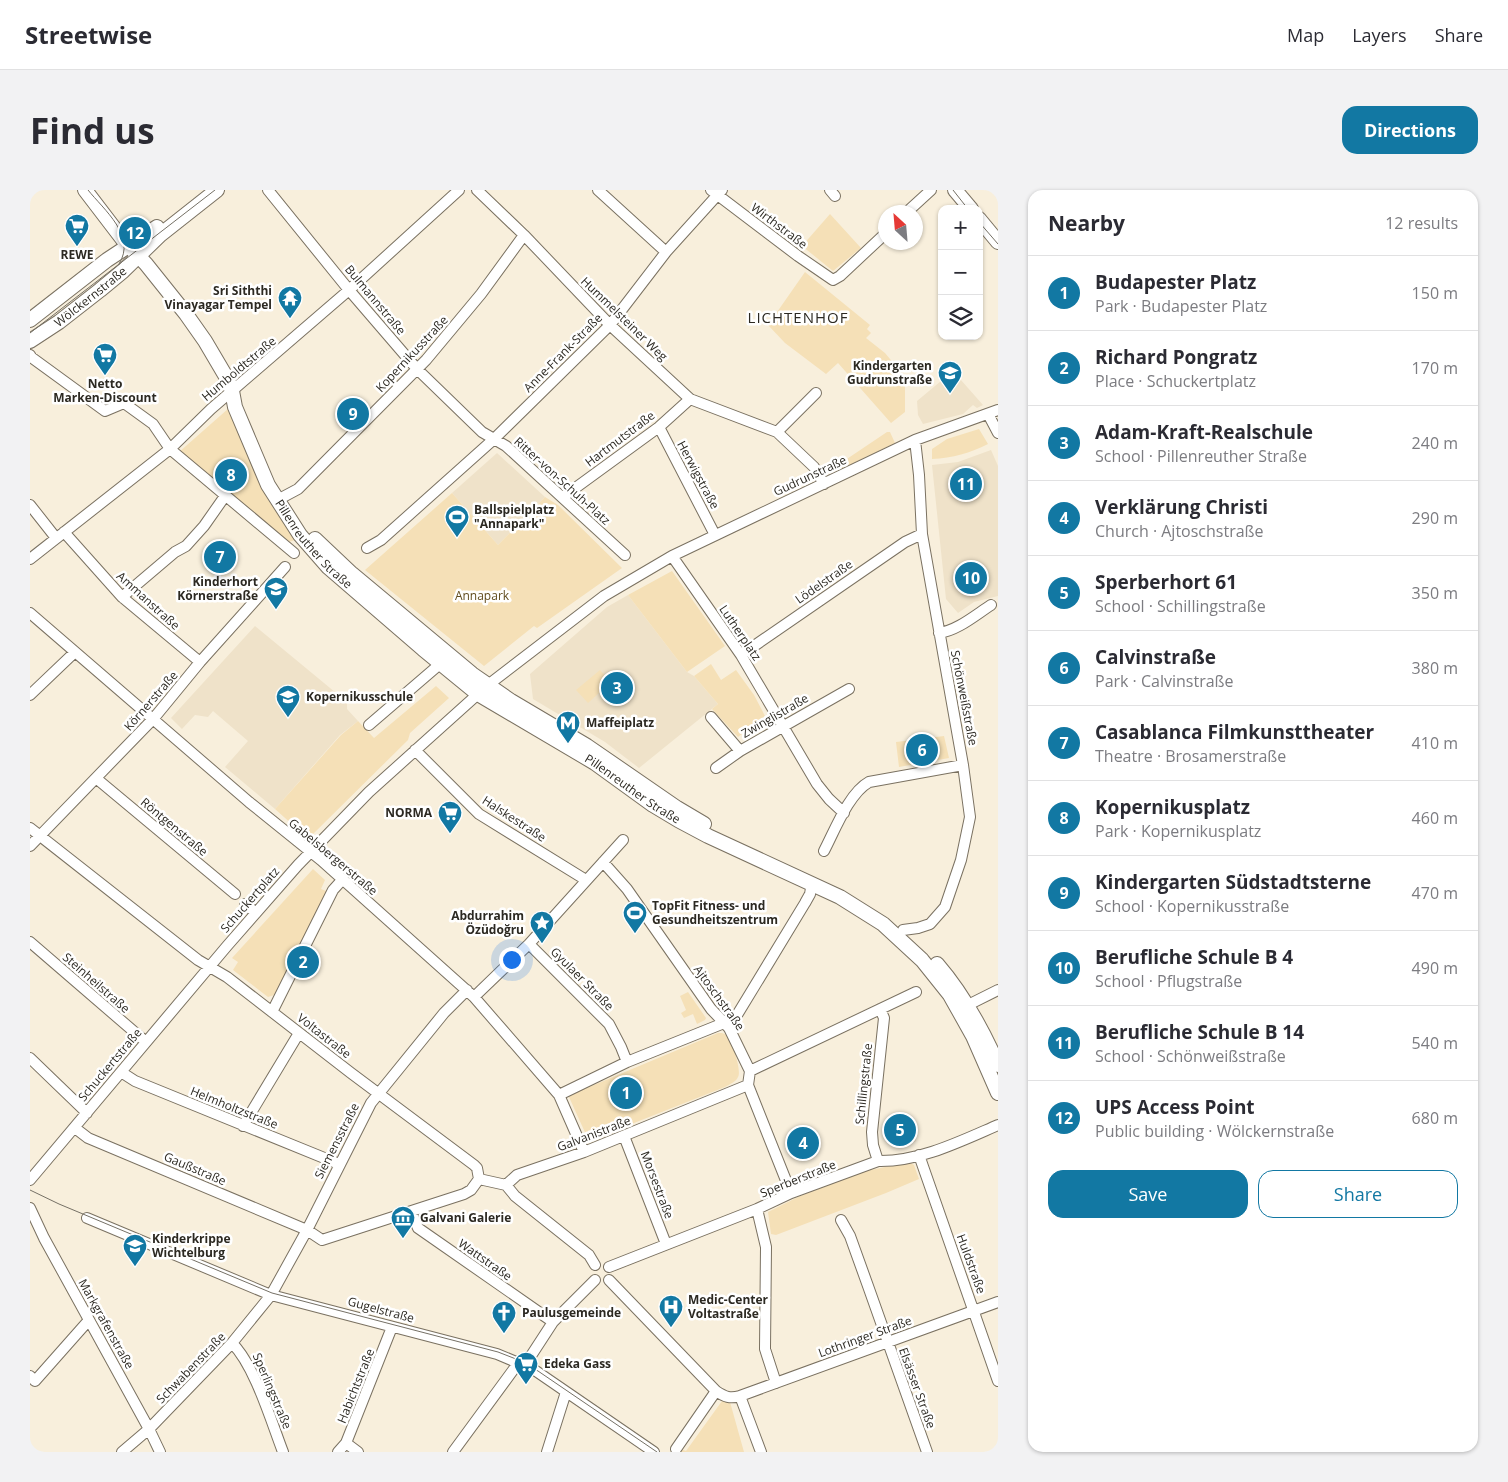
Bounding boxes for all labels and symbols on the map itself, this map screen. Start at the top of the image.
street label: Wirthstraße [748,199,811,253]
north arrow [878,205,923,250]
supermarket icon: REWE [64,213,90,247]
pin: 12 [119,214,151,252]
place label: REWE [61,246,94,263]
street label: Bulmannstraße [341,261,410,338]
street label: Wölckernstraße [50,262,130,331]
street label: Hummelsteiner Weg [577,273,672,365]
place label: Sri Siththi Vinayagar Tempel [165,282,272,313]
temple icon: Sri Siththi Vinayagar Tempel [277,285,303,319]
district label: LICHTENHOF [748,307,848,327]
street label: Anne-Frank-Straße [520,309,606,396]
street label: Kopernikusstraße [372,311,452,396]
street label: Humboldtstraße [198,332,280,405]
supermarket icon: Netto Marken-Discount [92,342,118,376]
place label: Kindergarten Gudrunstraße [847,357,932,388]
school or university icon: Kindergarten Gudrunstraße [937,360,963,394]
place label: Netto Marken-Discount [53,375,157,406]
pin: 9 [337,395,369,433]
street label: Hartmutstraße [581,407,658,470]
street label: Ritter-von-Schuh-Platz [511,433,614,529]
street label: Herwigstraße [673,438,724,512]
street label: Gudrunstraße [770,451,849,500]
pin: 8 [215,456,247,494]
pin: 11 [950,465,982,503]
street label: Pillenreuther Straße [271,496,356,592]
place label: Ballspielplatz "Annapark" [474,501,554,532]
sports icon: Ballspielplatz "Annapark" [444,504,470,538]
pin: 7 [204,538,236,576]
street label: Lödelstraße [792,555,856,608]
pin: 10 [955,559,987,597]
street label: Ammanstraße [113,568,184,634]
place label: Kinderhort Körnerstraße [177,573,258,604]
school or university icon: Kinderhort Körnerstraße [263,576,289,610]
park label: Annapark [455,587,510,604]
street label: Lutherplatz [716,602,766,664]
street label: Schönweißstraße [947,649,982,747]
street label: Körnerstraße [120,667,182,734]
pin: 3 [601,669,633,707]
school or university icon: Kopernikusschule [275,684,301,718]
place label: Kopernikusschule [306,688,413,705]
street label: Zwinglistraße [738,689,812,742]
metro station icon: Maffeiplatz [555,710,581,744]
place label: Maffeiplatz [586,714,654,731]
pin: 6 [906,731,938,769]
street label: Pillenreuther Straße [582,750,684,828]
street label: Halskestraße [479,792,550,846]
street label: Röntgenstraße [137,794,212,860]
supermarket icon: NORMA [437,800,463,834]
place label: NORMA [385,804,433,821]
street label: Gabelsbergerstraße [285,814,382,899]
street label: Schuckertplatz [216,863,283,936]
place label: TopFit Fitness- und Gesundheitszentrum [652,897,778,928]
sports icon: TopFit Fitness- und Gesundheitszentrum [622,900,648,934]
place label: Abdurrahim Özüdoğru [451,907,524,938]
place icon: Abdurrahim Özüdoğru [529,910,555,944]
pin: 2 [287,943,319,981]
street label: Gyulaer Straße [547,943,618,1014]
your location [499,947,525,973]
street label: Steinheilstraße [59,949,134,1017]
street label: Ajtoschstraße [690,962,749,1034]
street label: Voltastraße [294,1009,355,1062]
street label: Schuckertstraße [74,1024,145,1105]
street label: Schillingstraße [851,1042,876,1125]
pin: 1 [610,1074,642,1112]
street label: Helmholtzstraße [188,1082,281,1133]
street label: Siemensstraße [310,1100,363,1182]
pin: 5 [884,1111,916,1149]
street label: Galvanistraße [555,1112,633,1155]
pin: 4 [787,1124,819,1162]
street label: Gaußstraße [161,1148,229,1189]
street label: Morsestraße [637,1149,678,1221]
street label: Sperberstraße [757,1156,838,1201]
museum icon: Galvani Galerie [390,1205,416,1239]
place label: Galvani Galerie [420,1209,511,1226]
place label: Kinderkrippe Wichtelburg [152,1230,230,1261]
street label: Huldstraße [953,1232,990,1296]
school or university icon: Kinderkrippe Wichtelburg [122,1233,148,1267]
street label: Wattstraße [455,1235,516,1285]
street label: Markgrafenstraße [75,1276,138,1372]
place label: Medic-Center Voltastraße [688,1291,769,1322]
street label: Gugelstraße [346,1292,416,1327]
hospital icon: Medic-Center Voltastraße [658,1294,684,1328]
church icon: Paulusgemeinde [491,1300,517,1334]
place label: Paulusgemeinde [522,1304,621,1321]
street label: Lothringer Straße [816,1312,914,1361]
street label: Schwabenstraße [152,1328,229,1407]
street label: Elsässer Straße [895,1345,940,1431]
street label: Habichtstraße [333,1346,378,1426]
street label: Sperlingstraße [249,1350,296,1432]
supermarket icon: Edeka Gass [513,1351,539,1385]
place label: Edeka Gass [544,1355,611,1372]

